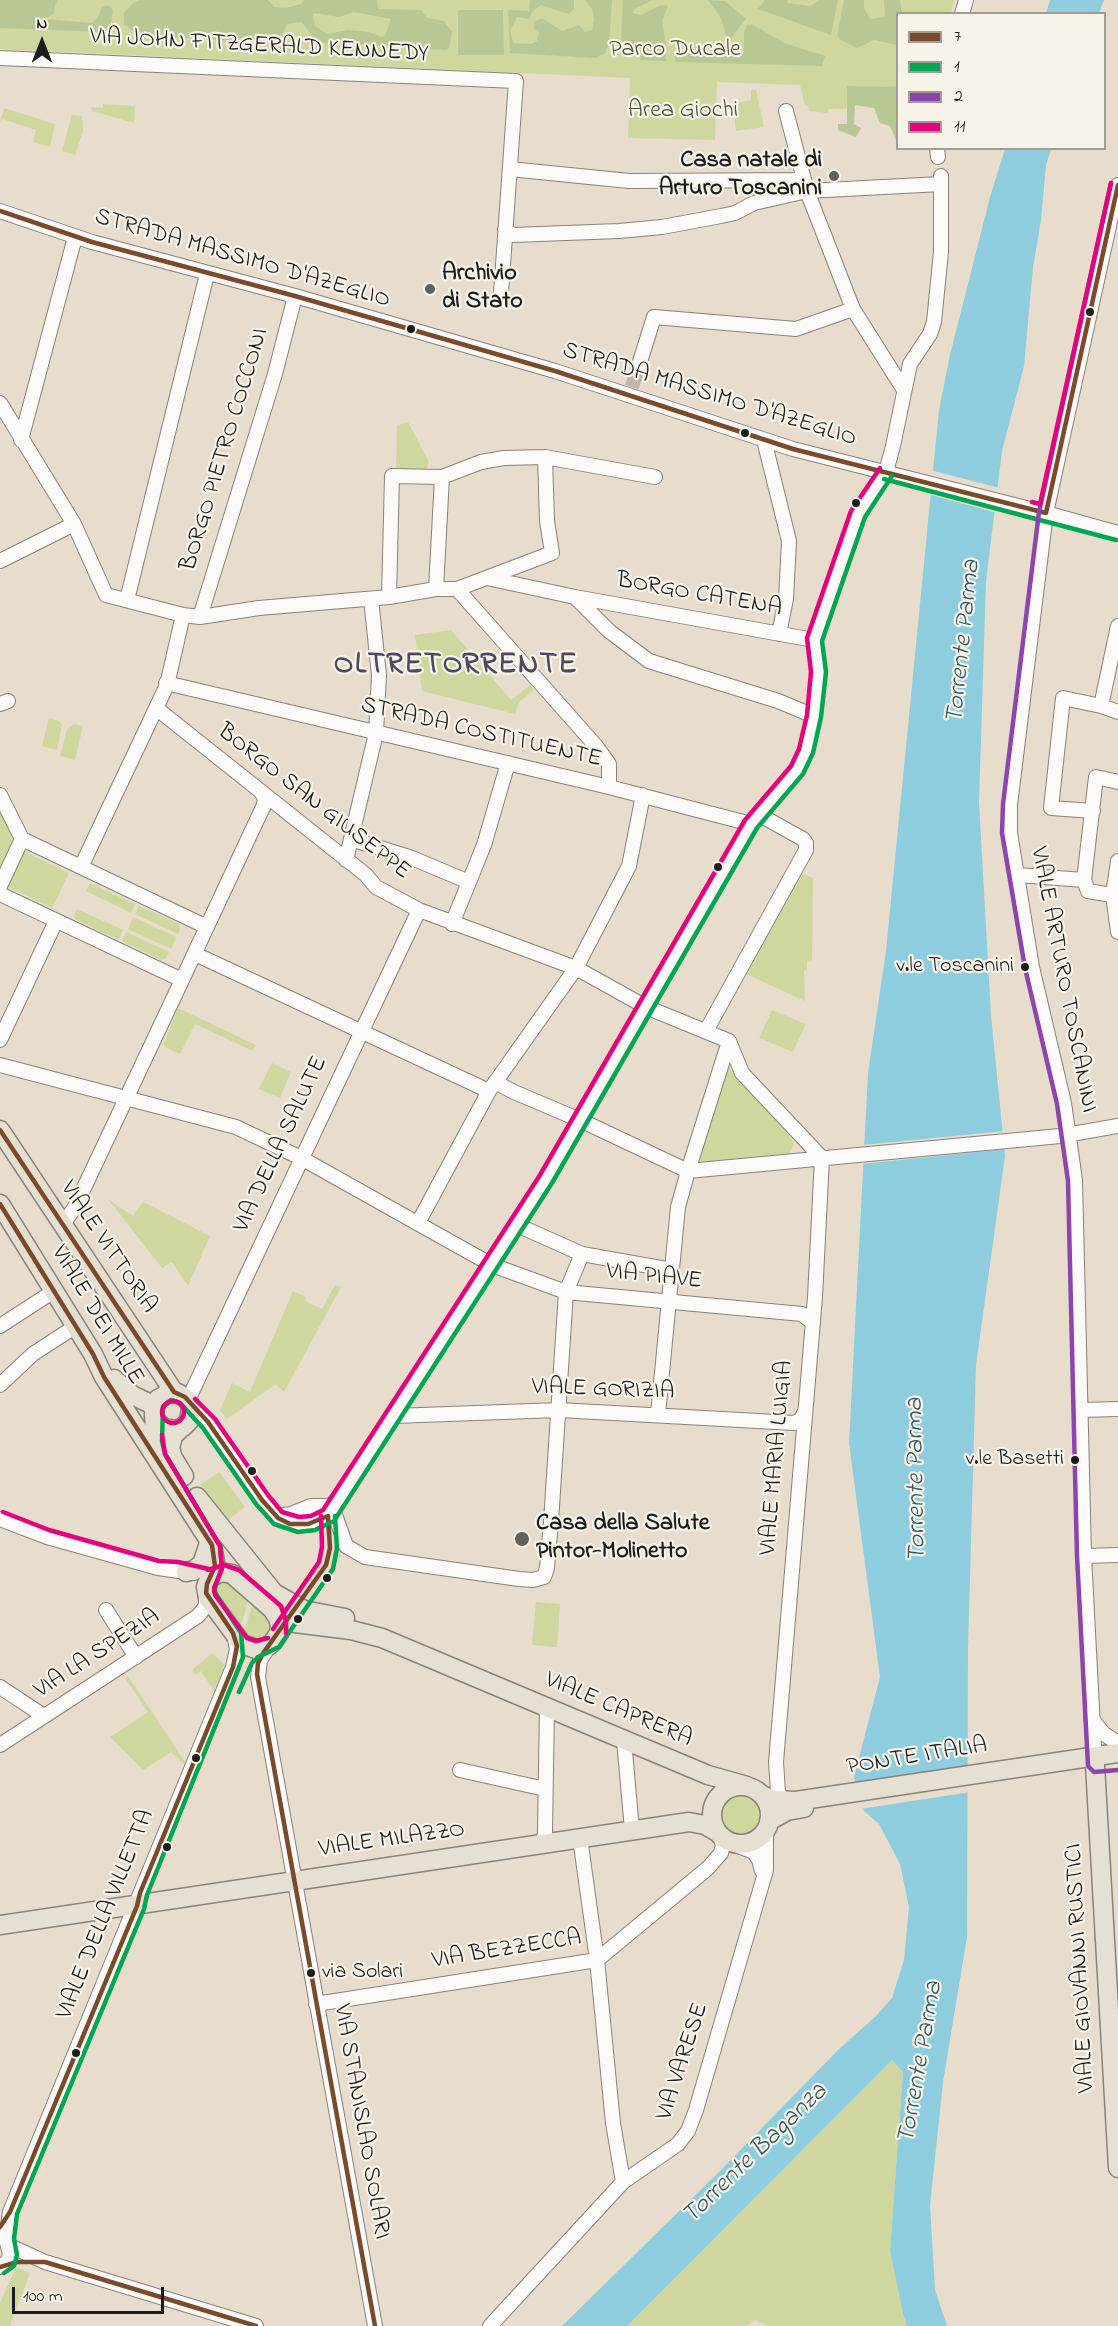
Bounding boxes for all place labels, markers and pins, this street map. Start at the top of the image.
place label: Casa natale di Arturo Toscanini [659,148,822,204]
marker: Casa natale di Arturo Toscanini [827,169,841,183]
place label: Archivio di Stato [442,261,523,317]
marker: Archivio di Stato [423,282,437,296]
unlabelled marker [1084,306,1096,318]
unlabelled marker [405,323,417,335]
unlabelled marker [739,427,751,439]
unlabelled marker [850,497,862,509]
unlabelled marker [712,861,724,873]
place label: v.le Toscanini [896,954,1014,980]
marker: v.le Toscanini [1019,961,1031,973]
place label: v.le Basetti [965,1447,1064,1473]
marker: v.le Basetti [1069,1454,1081,1466]
unlabelled marker [246,1465,258,1477]
place label: Casa della Salute Pintor-Molinetto [536,1511,709,1567]
marker: Casa della Salute Pintor-Molinetto [513,1530,531,1548]
unlabelled marker [321,1572,333,1584]
unlabelled marker [292,1613,304,1625]
unlabelled marker [190,1752,202,1764]
unlabelled marker [161,1841,173,1853]
place label: via Solari [322,1960,403,1986]
marker: via Solari [305,1967,317,1979]
unlabelled marker [70,2047,82,2059]

